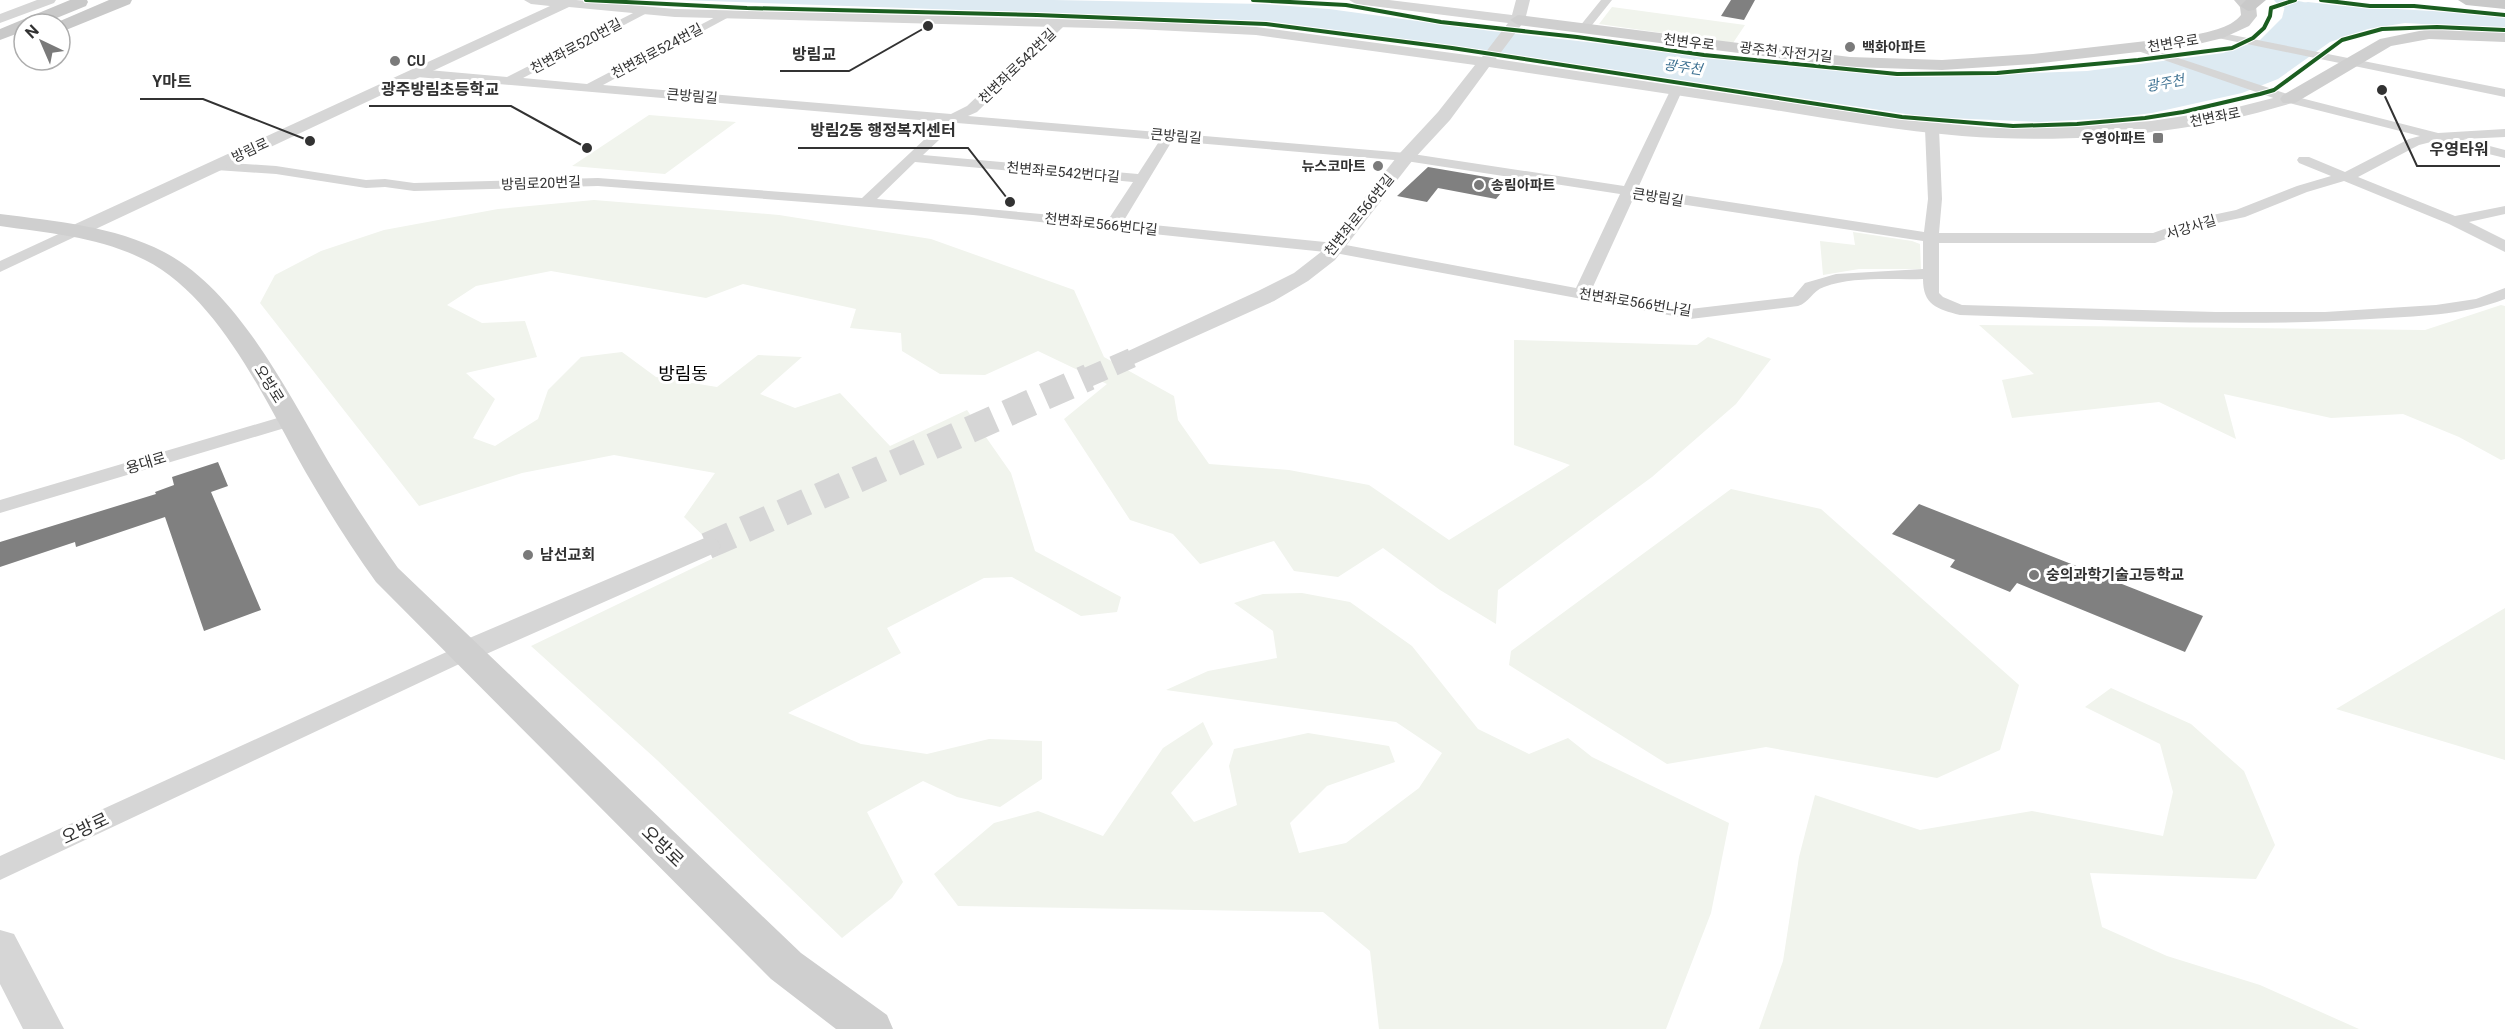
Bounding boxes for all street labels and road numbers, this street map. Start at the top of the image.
street label: 천변좌로520번길 [528,15,624,77]
street label: 천변좌로524번길 [609,20,705,82]
street label: 천변좌로542번길 [975,25,1059,107]
street label: 천변우로 [1662,31,1716,53]
street label: 천변우로 [2146,31,2200,55]
street label: 광주천 자전거길 [1739,39,1833,65]
street label: 큰방림길 [666,86,718,106]
street label: 천변좌로 [2188,104,2242,130]
street label: 큰방림길 [1150,126,1202,146]
street label: 방림로 [229,135,271,165]
street label: 천변좌로542번다길 [1006,159,1120,185]
street label: 천변좌로566번길 [1321,171,1397,259]
street label: 방림로20번길 [501,174,581,192]
street label: 큰방림길 [1631,185,1685,209]
street label: 천변좌로566번다길 [1044,210,1158,238]
street label: 서강사길 [2164,212,2218,242]
street label: 천변좌로566번나길 [1578,285,1692,319]
street label: 오방로 [250,362,288,406]
street label: 용대로 [124,448,168,478]
street label: 오방로 [58,808,112,848]
street label: 오방로 [638,821,688,871]

